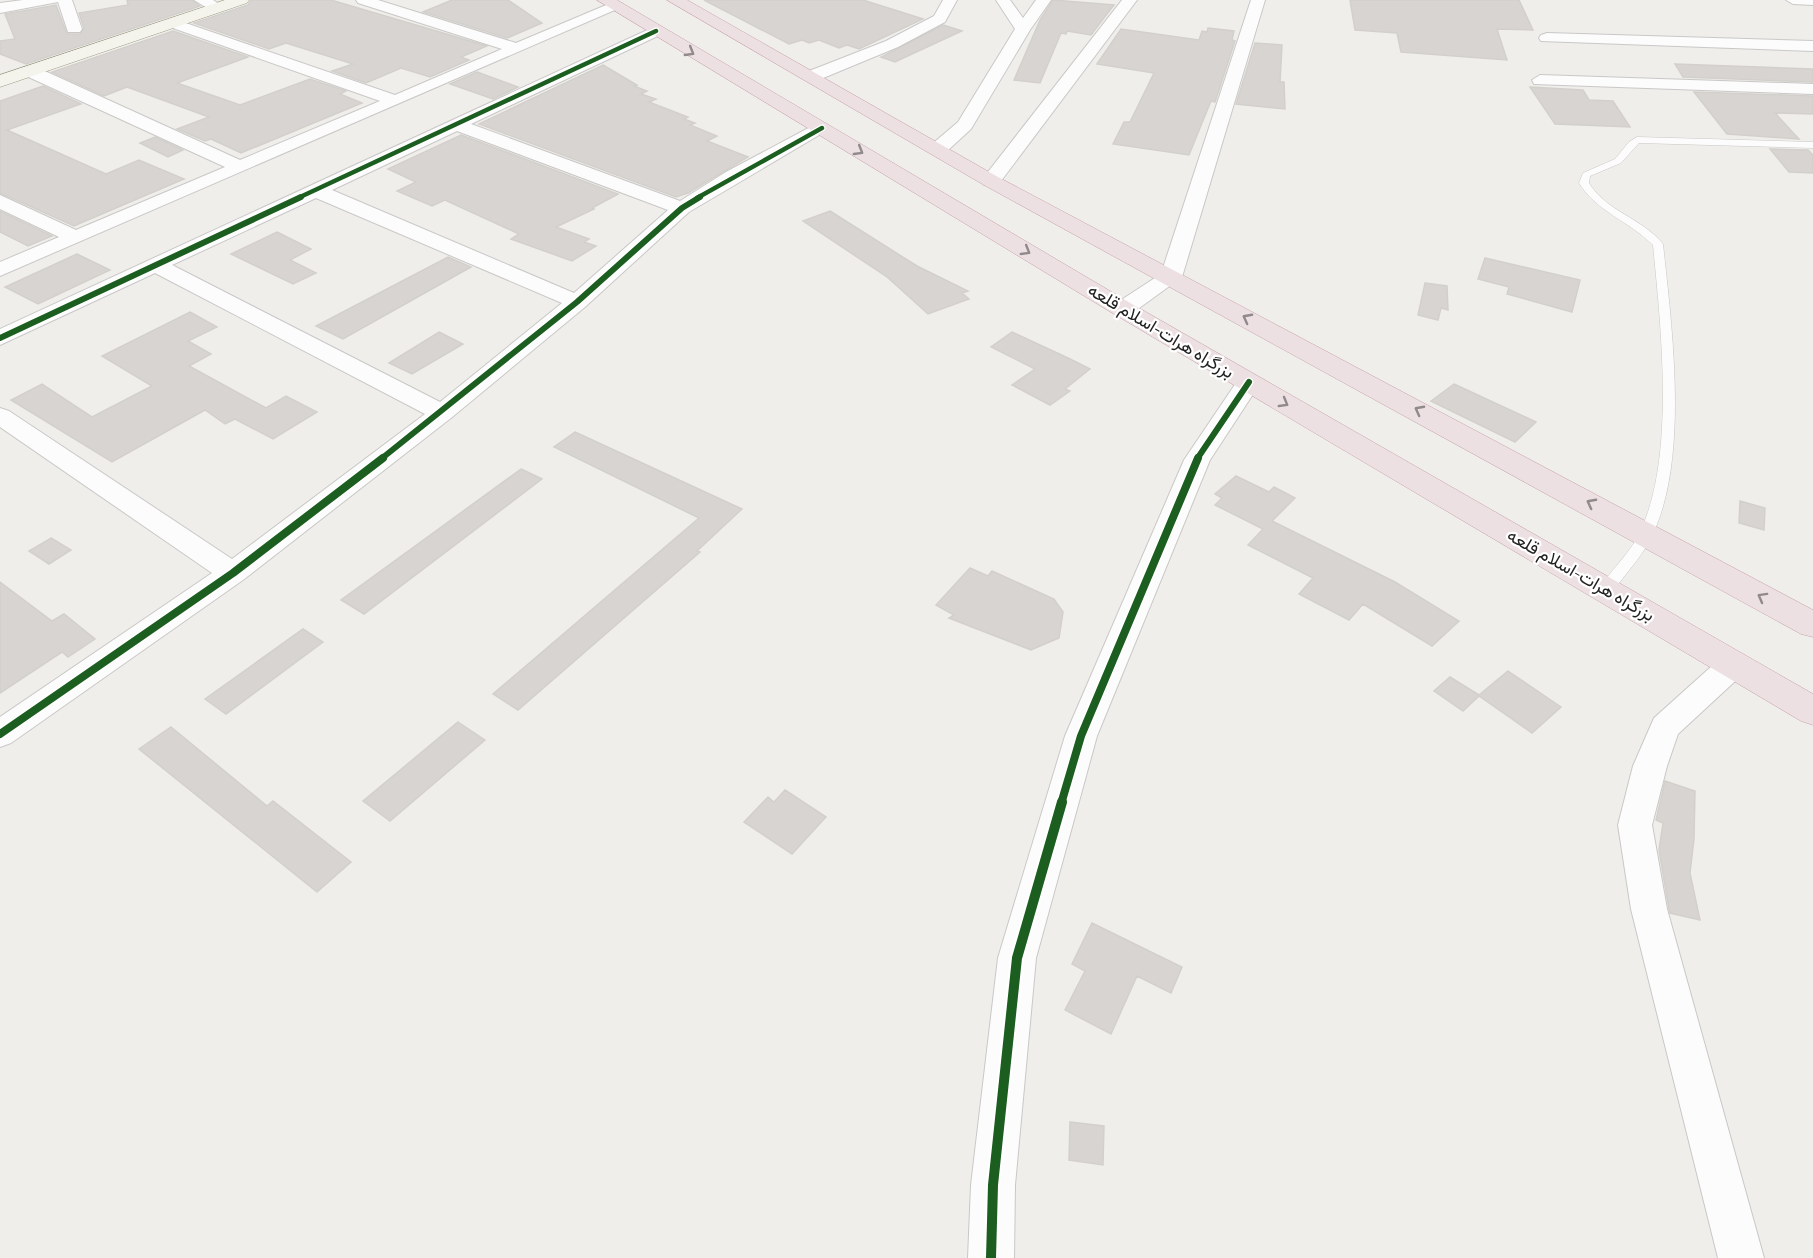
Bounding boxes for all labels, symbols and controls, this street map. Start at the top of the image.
one-way arrow [684,45,694,57]
one-way arrow [853,143,863,155]
one-way arrow [1020,243,1030,255]
street label: بزرگراه هرات-اسلام قلعه [1083,279,1238,384]
one-way arrow [1243,314,1254,325]
one-way arrow [1278,396,1289,408]
one-way arrow [1415,406,1425,417]
one-way arrow [1586,499,1597,510]
street label: بزرگراه هرات-اسلام قلعه [1503,525,1658,627]
one-way arrow [1758,593,1768,604]

